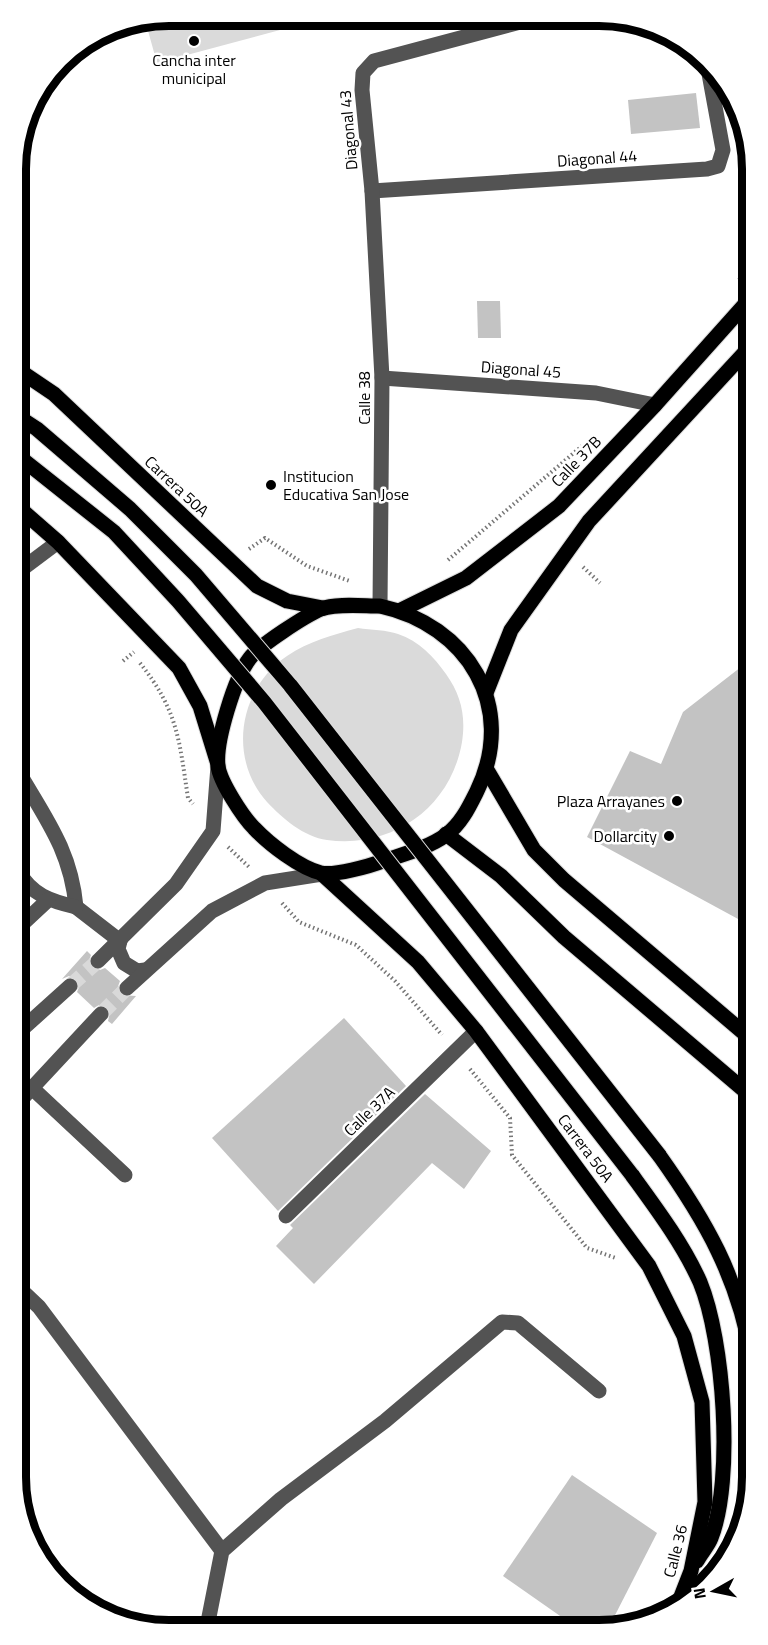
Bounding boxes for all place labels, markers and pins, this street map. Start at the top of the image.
marker: Cancha inter municipal [187,34,201,48]
place label: Cancha inter municipal [152,48,236,90]
place label: Institucion Educativa San Jose [283,464,409,506]
marker: Institucion Educativa San Jose [264,478,278,492]
place label: Plaza Arrayanes [557,789,665,813]
marker: Plaza Arrayanes [670,794,684,808]
place label: Dollarcity [594,824,657,848]
marker: Dollarcity [662,829,676,843]

